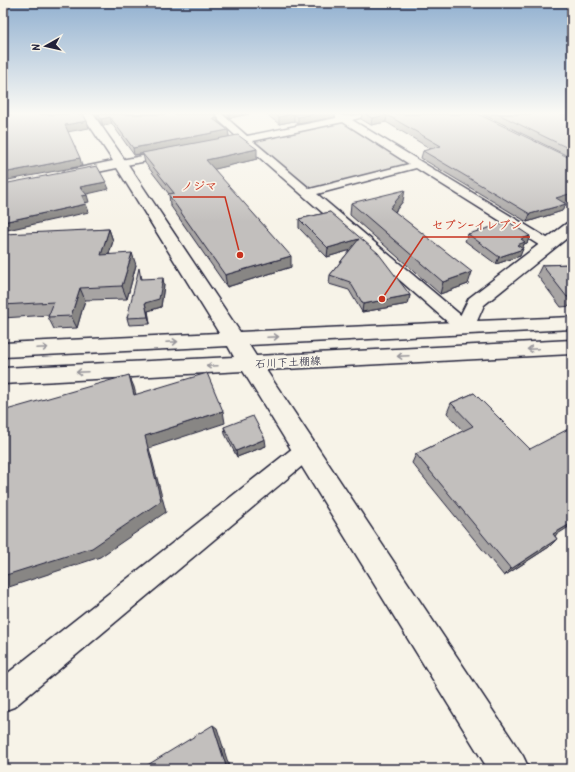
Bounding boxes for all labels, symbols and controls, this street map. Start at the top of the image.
north arrow [26,26,66,66]
text: N [28,43,46,52]
callout: ノジマ [173,173,225,197]
text: ノジマ [181,177,217,196]
callout: セブン-イレブン [423,213,530,237]
text: セブン-イレブン [432,216,522,235]
one-way arrow [266,334,279,341]
one-way arrow [165,339,178,346]
one-way arrow [35,345,48,352]
one-way arrow [527,345,540,353]
street label: 石川下土棚線 [255,352,321,374]
one-way arrow [397,352,410,360]
one-way arrow [206,362,219,370]
one-way arrow [76,368,89,376]

